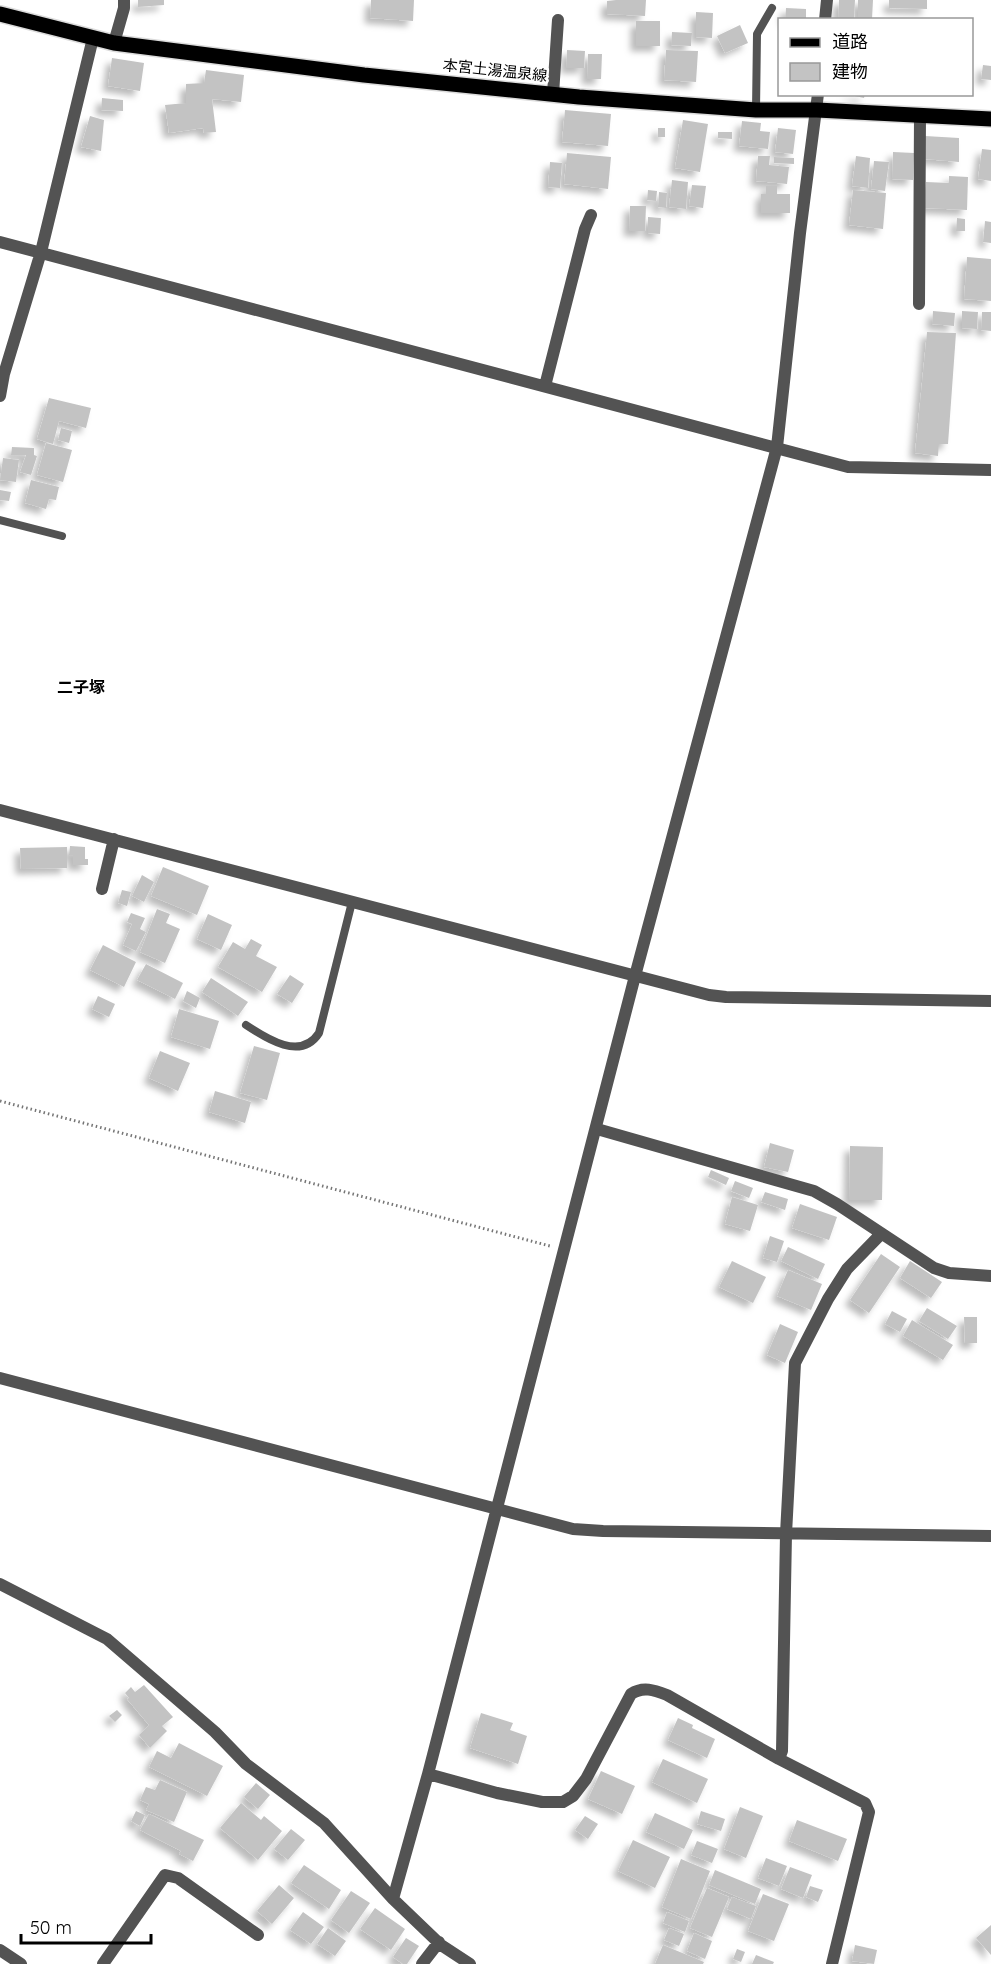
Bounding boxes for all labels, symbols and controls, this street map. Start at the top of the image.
legend [778,18,973,96]
text: 道路 [832,30,868,53]
street label: 本宮土湯温泉線 [442,55,548,85]
text: 建物 [832,60,868,83]
district label: 二子塚 [57,677,105,697]
scale bar [21,1907,152,1945]
text: 50 m [30,1916,72,1939]

